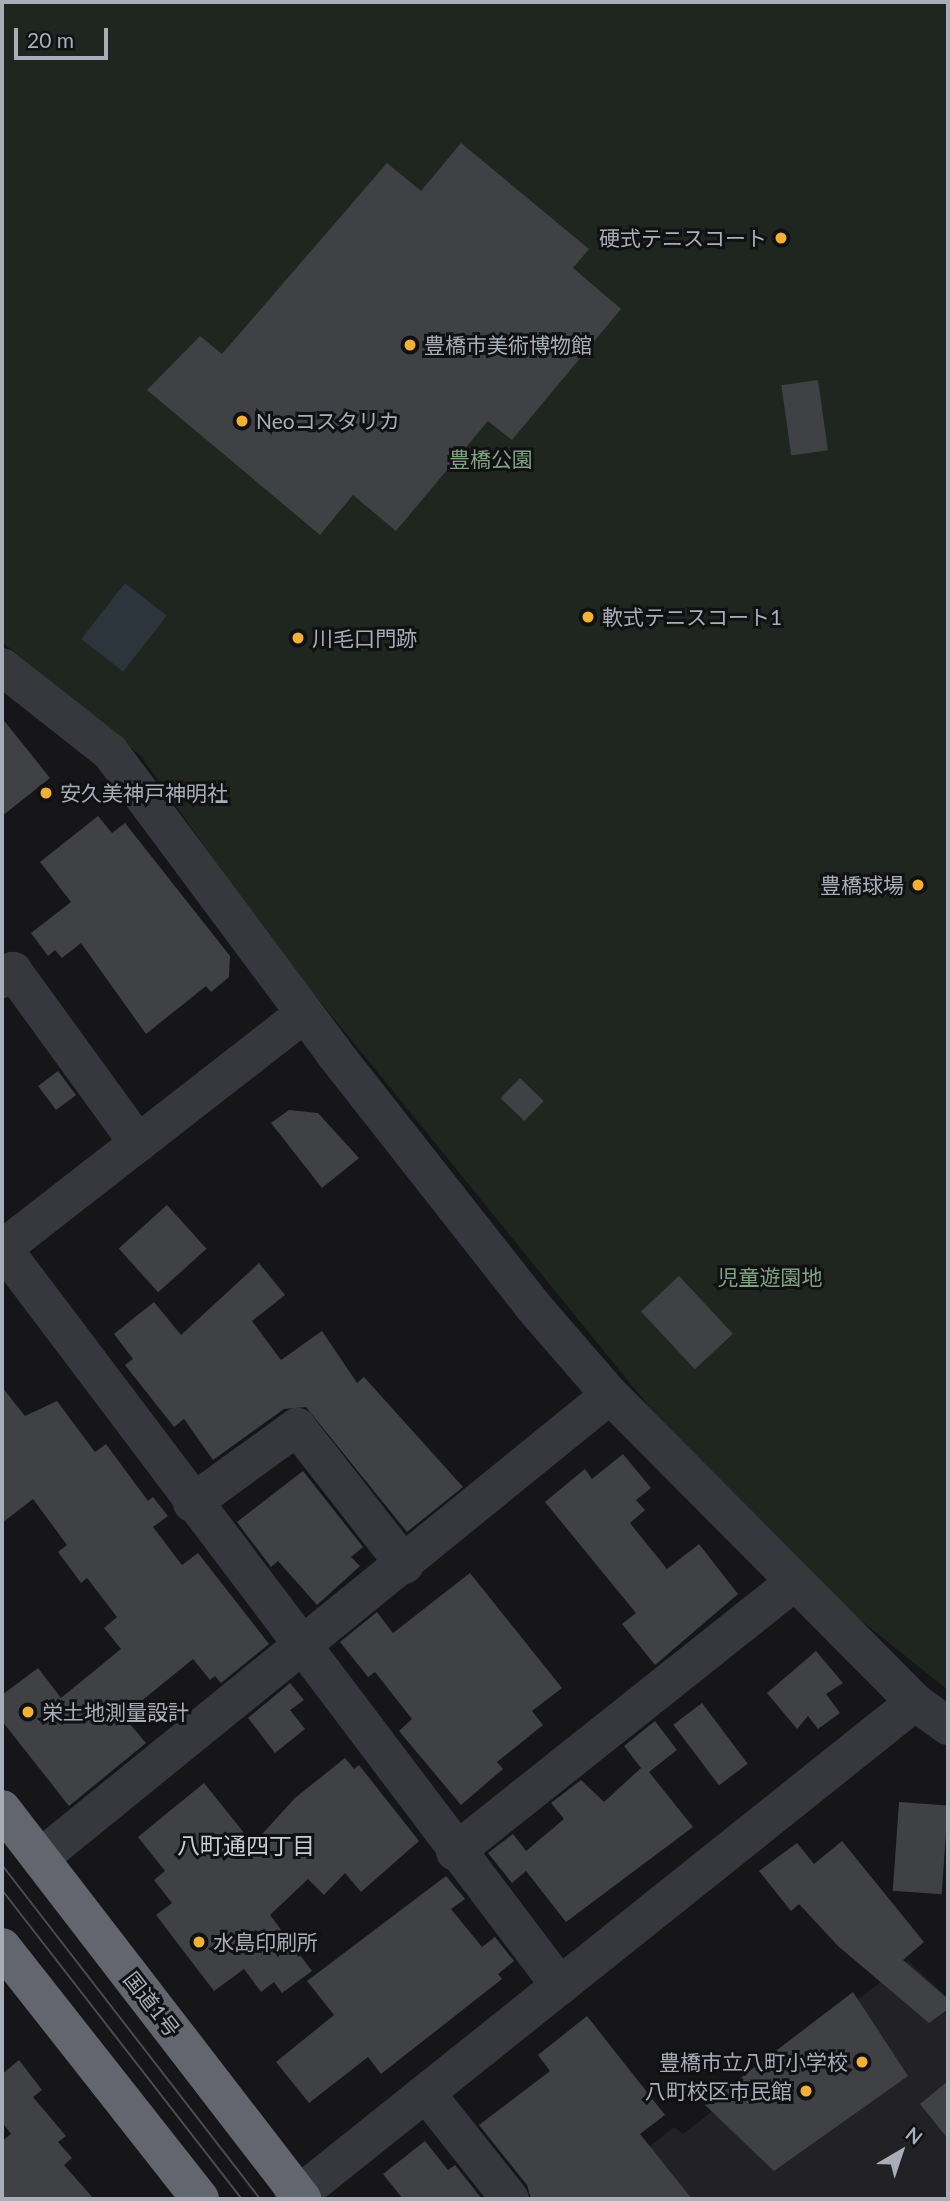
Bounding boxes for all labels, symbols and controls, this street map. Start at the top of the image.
scale bar [18,14,112,58]
text: 20 m [27,27,74,52]
place label: 硬式テニスコート [599,225,767,251]
marker: 硬式テニスコート [773,230,789,246]
place label: 豊橋市美術博物館 [424,332,592,358]
marker: 豊橋市美術博物館 [402,337,418,353]
place label: Neoコスタリカ [256,408,400,434]
marker: Neoコスタリカ [234,413,250,429]
park label: 豊橋公園 [449,446,533,472]
place label: 軟式テニスコート1 [602,604,782,630]
marker: 軟式テニスコート1 [580,609,596,625]
place label: 川毛口門跡 [312,625,417,651]
marker: 川毛口門跡 [290,630,306,646]
place label: 安久美神戸神明社 [60,780,228,806]
marker: 安久美神戸神明社 [38,785,54,801]
place label: 豊橋球場 [820,872,904,898]
marker: 豊橋球場 [910,877,926,893]
park label: 児童遊園地 [718,1264,822,1290]
place label: 栄土地測量設計 [42,1699,189,1725]
marker: 栄土地測量設計 [20,1704,36,1720]
district label: 八町通四丁目 [177,1831,315,1859]
place label: 水島印刷所 [213,1929,318,1955]
marker: 水島印刷所 [191,1934,207,1950]
street label: 国道1号 [119,1967,185,2041]
place label: 豊橋市立八町小学校 [659,2049,848,2075]
marker: 豊橋市立八町小学校 [854,2054,870,2070]
place label: 八町校区市民館 [645,2078,792,2104]
marker: 八町校区市民館 [798,2083,814,2099]
north arrow [866,2117,936,2187]
text: N [902,2122,927,2149]

